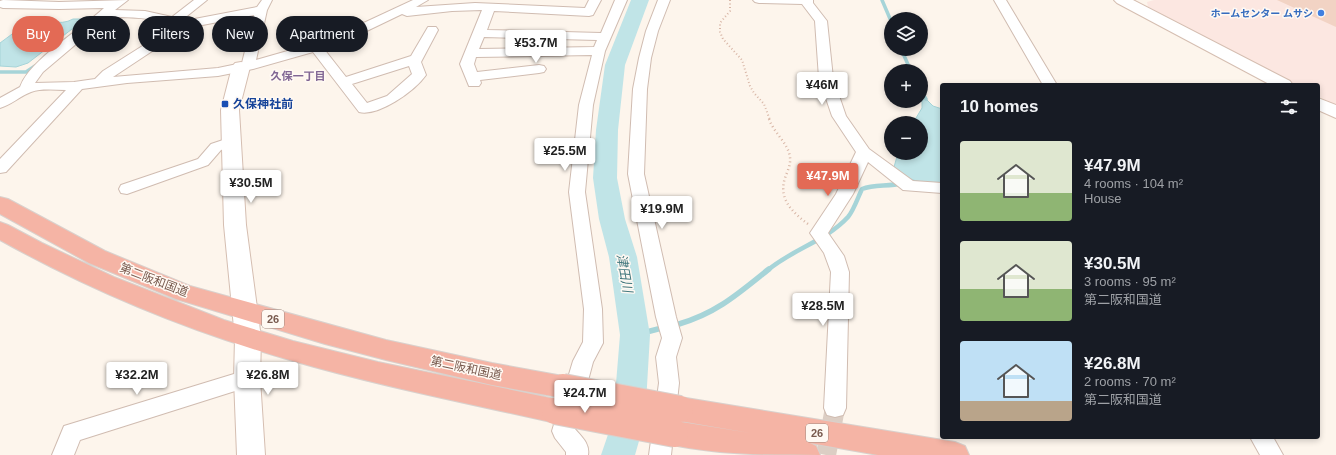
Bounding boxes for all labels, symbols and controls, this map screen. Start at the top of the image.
place label: ホームセンター ムサシ [1211,8,1313,19]
marker: ホームセンター ムサシ [1316,8,1326,18]
map controls [884,12,928,160]
button: layers [884,12,928,56]
chip: Buy [12,16,64,52]
chip: Rent [72,16,130,52]
chip: Filters [138,16,204,52]
chip: New [212,16,268,52]
chip: Apartment [276,16,368,52]
pin: ¥53.7M [503,30,569,64]
text: ¥53.7M [514,35,558,50]
button: + [884,64,928,108]
district label: 久保一丁目 [271,70,326,82]
pin: ¥46M [798,72,846,106]
text: ¥46M [806,77,838,92]
icon: filters [1278,96,1300,118]
place label: 久保神社前 [233,97,293,111]
text: 10 homes [960,97,1038,116]
marker: 久保神社前 [220,99,230,109]
button: − [884,116,928,160]
pin: ¥25.5M [532,138,598,172]
text: ¥25.5M [543,143,587,158]
text: ¥47.9M [1084,156,1141,175]
icon: home [992,157,1040,205]
pin: ¥47.9M [795,163,861,197]
text: ¥47.9M [806,168,850,183]
pin: ¥30.5M [218,170,284,204]
text: ¥30.5M [229,175,273,190]
text: 4 rooms · 104 m² [1084,176,1183,191]
text: House [1084,191,1122,206]
pin: ¥19.9M [629,196,695,230]
text: ¥19.9M [640,201,684,216]
water label: 津田川 [614,253,636,296]
text: ¥30.5M [1084,254,1141,273]
icon: home [992,257,1040,305]
street label: 第二阪和国道 [118,261,190,299]
text: 3 rooms · 95 m² [1084,274,1176,289]
text: 第二阪和国道 [1084,292,1162,307]
pin: ¥28.5M [790,293,856,327]
text: ¥28.5M [801,298,845,313]
road number: 26 [262,310,284,328]
street label: 第二阪和国道 [429,354,503,382]
text: ¥26.8M [1084,354,1141,373]
icon: home [992,357,1040,405]
pin: ¥32.2M [104,362,170,396]
pin: ¥26.8M [235,362,301,396]
text: ¥32.2M [115,367,159,382]
text: ¥26.8M [246,367,290,382]
text: 2 rooms · 70 m² [1084,374,1176,389]
pin: ¥24.7M [552,380,618,414]
text: ¥24.7M [563,385,607,400]
text: 第二阪和国道 [1084,392,1162,407]
road number: 26 [806,424,828,442]

